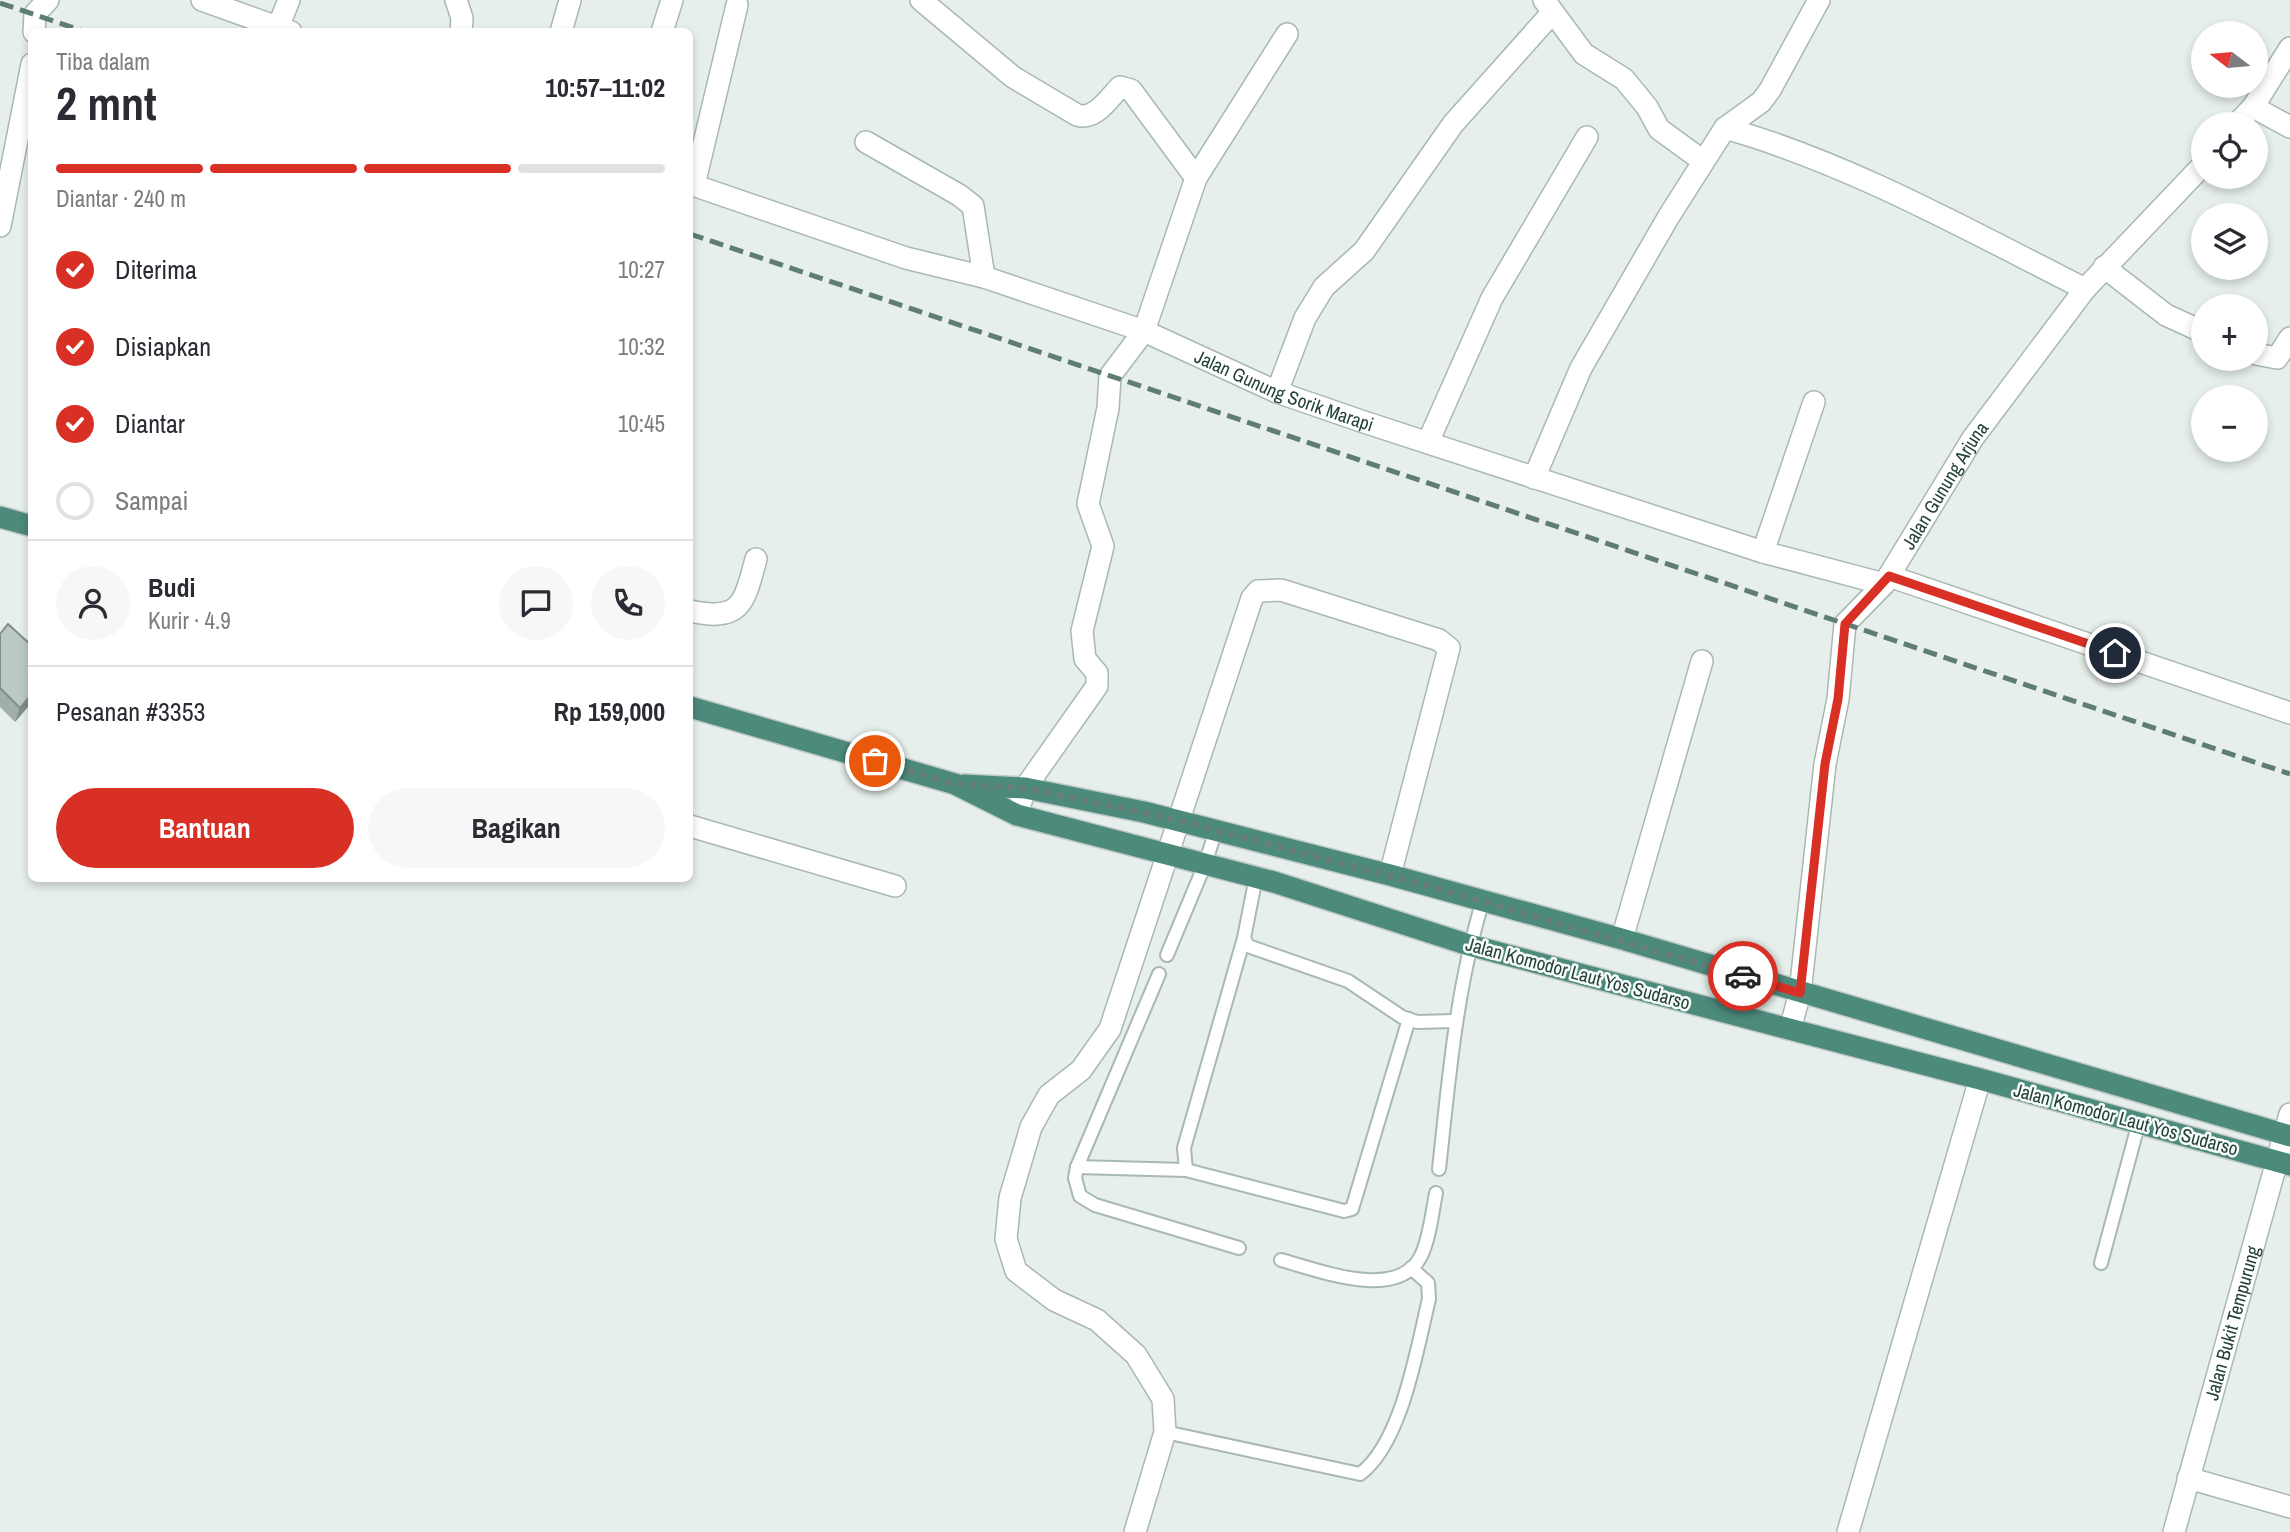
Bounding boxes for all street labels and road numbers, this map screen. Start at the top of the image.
street label: Jalan Gunung Sorik Marapi [1191,343,1377,437]
street label: Jalan Gunung Arjuna [1895,416,1994,554]
street label: Jalan Komodor Laut Yos Sudarso [1463,930,1693,1016]
street label: Jalan Komodor Laut Yos Sudarso [2011,1076,2241,1162]
street label: Jalan Bukit Tempurung [2198,1242,2266,1403]

